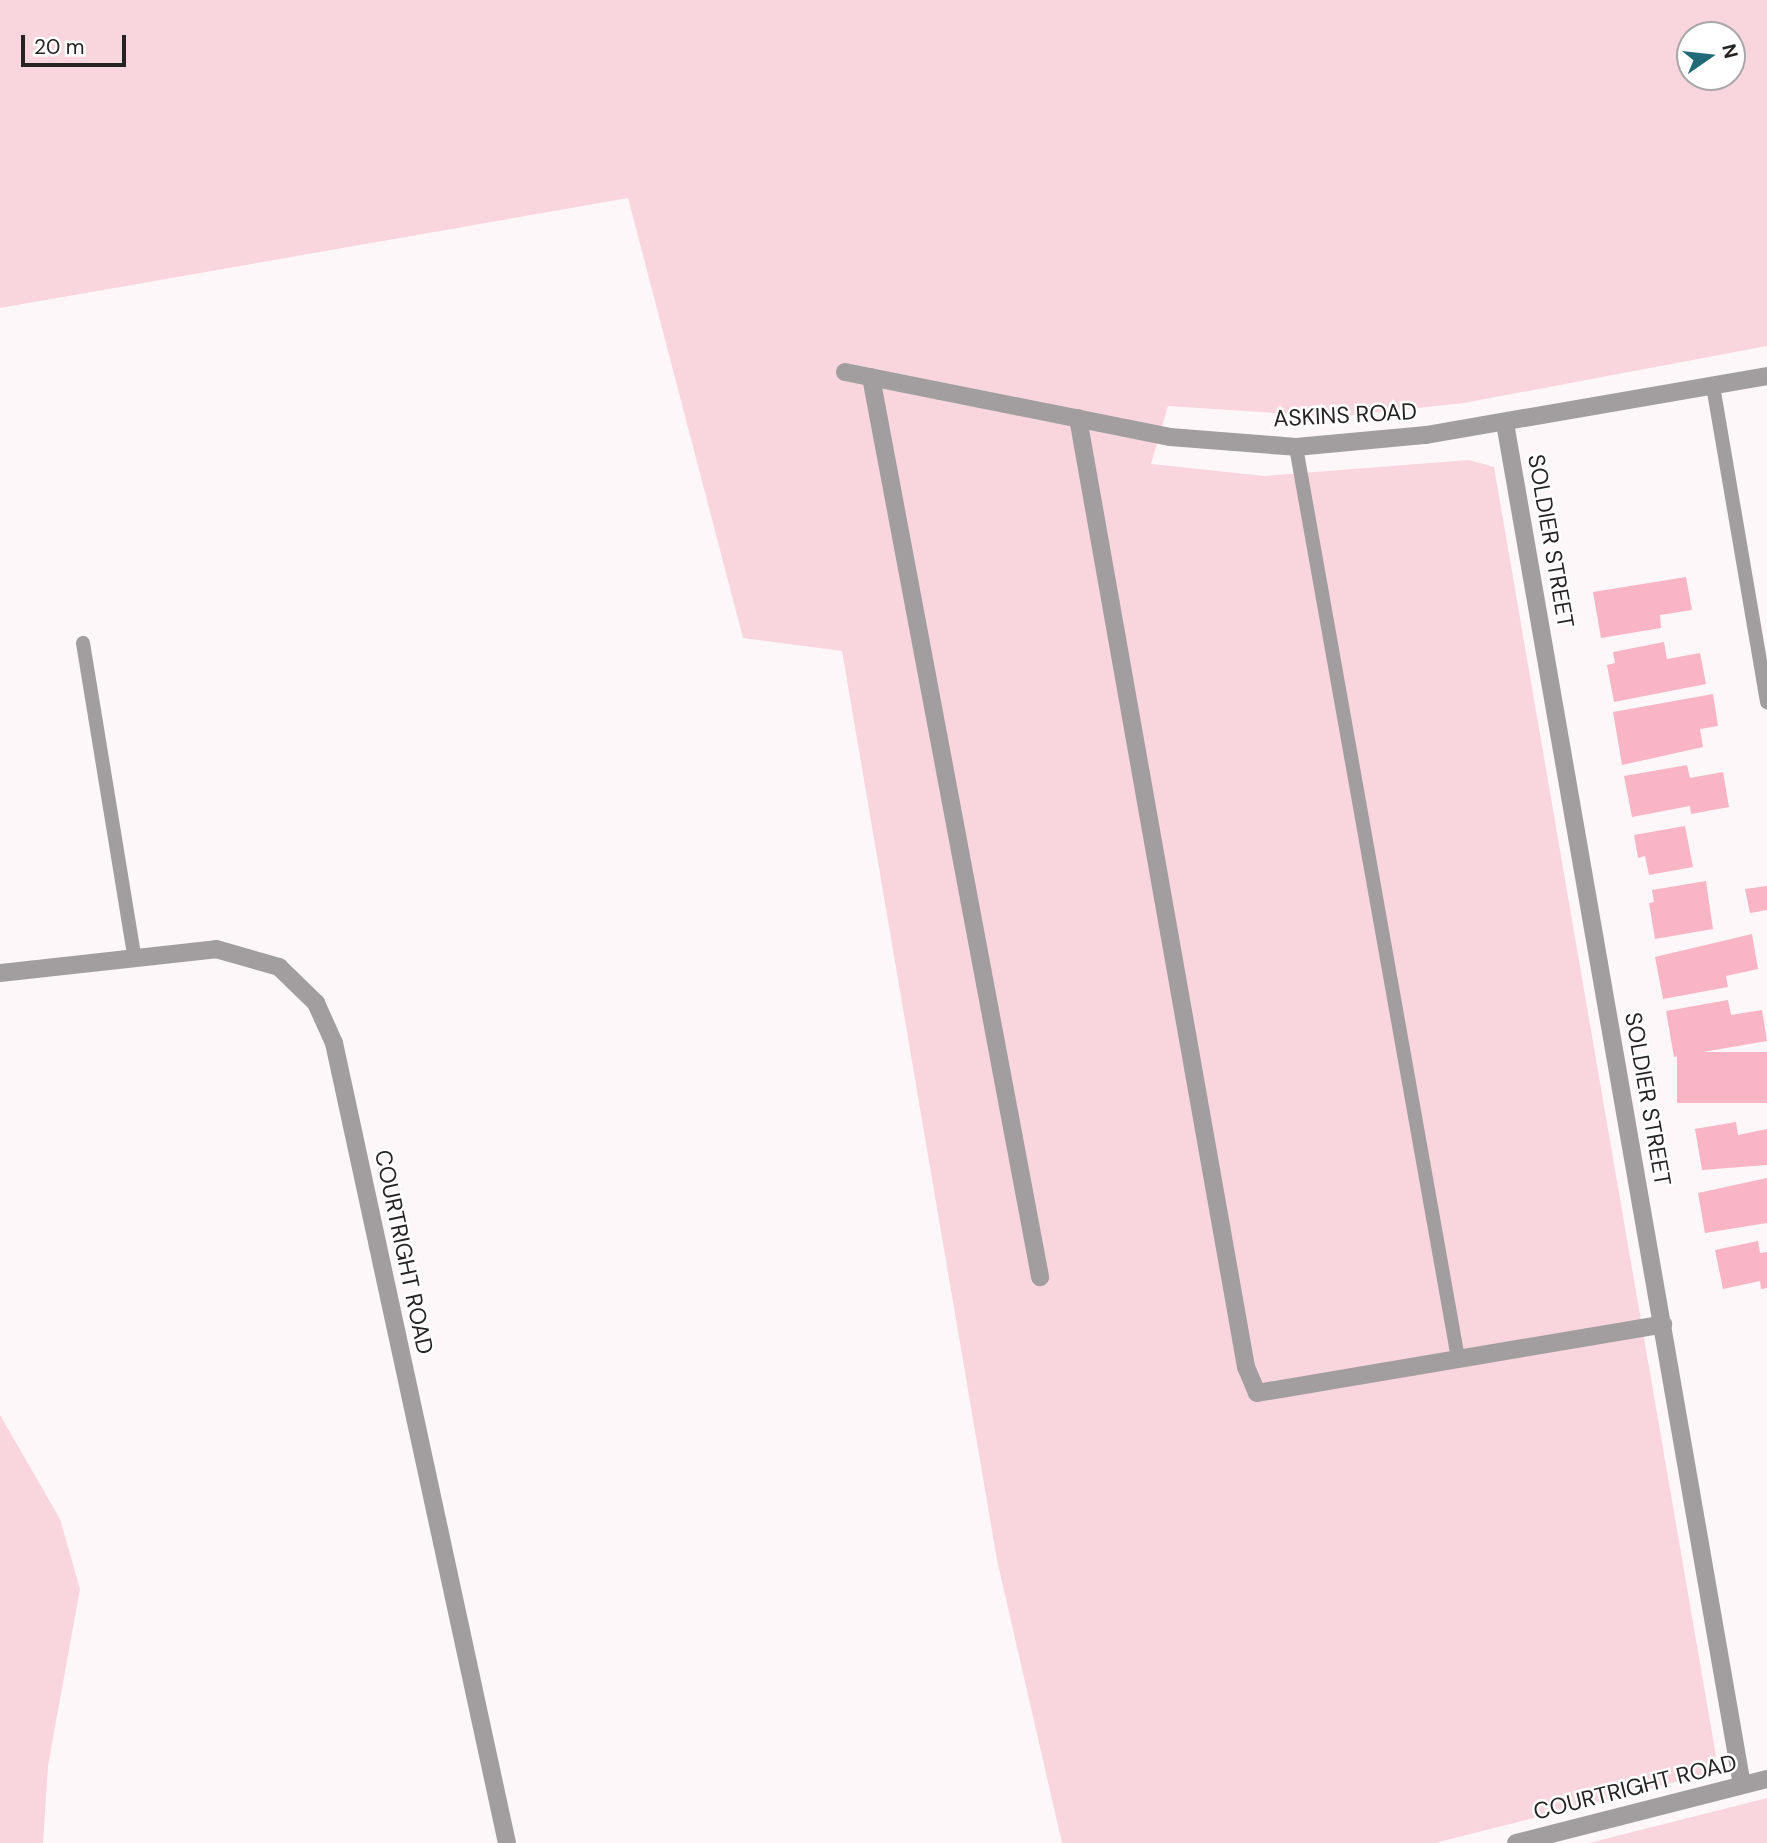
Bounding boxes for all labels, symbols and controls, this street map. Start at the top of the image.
scale bar [24,21,130,65]
north arrow [1676,21,1746,91]
text: 20 m [34,33,85,61]
text: N [1716,42,1744,61]
street label: ASKINS ROAD [1272,397,1418,433]
street label: SOLDIER STREET [1522,452,1580,630]
street label: SOLDIER STREET [1619,1010,1677,1188]
street label: COURTRIGHT ROAD [369,1147,439,1357]
street label: COURTRIGHT ROAD [1531,1748,1739,1826]

